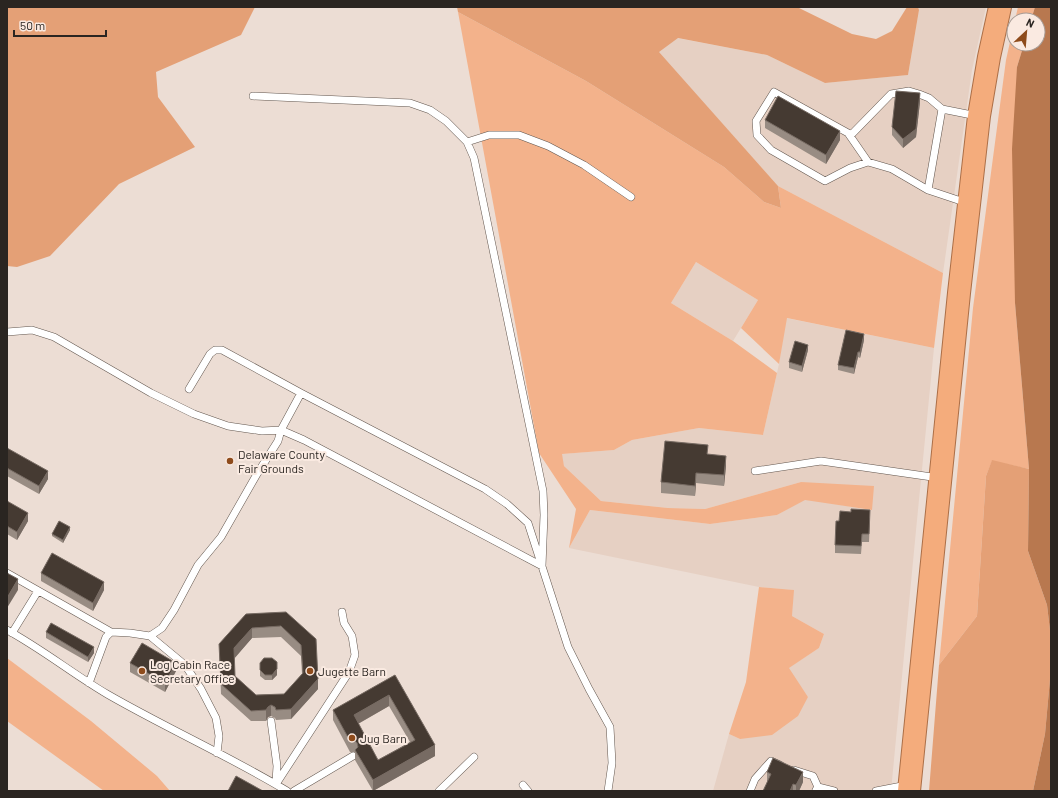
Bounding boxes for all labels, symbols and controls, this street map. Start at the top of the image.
scale bar [14,12,106,38]
north arrow [1006,12,1046,52]
text: N [1024,15,1037,30]
text: 50 m [20,18,45,32]
place label: Delaware County Fair Grounds [238,447,325,475]
marker: Delaware County Fair Grounds [225,456,235,466]
place label: Log Cabin Race Secretary Office [150,657,235,685]
place label: Jugette Barn [318,664,386,678]
marker: Log Cabin Race Secretary Office [137,666,147,676]
marker: Jugette Barn [305,666,315,676]
place label: Jug Barn [360,731,407,745]
marker: Jug Barn [347,733,357,743]

